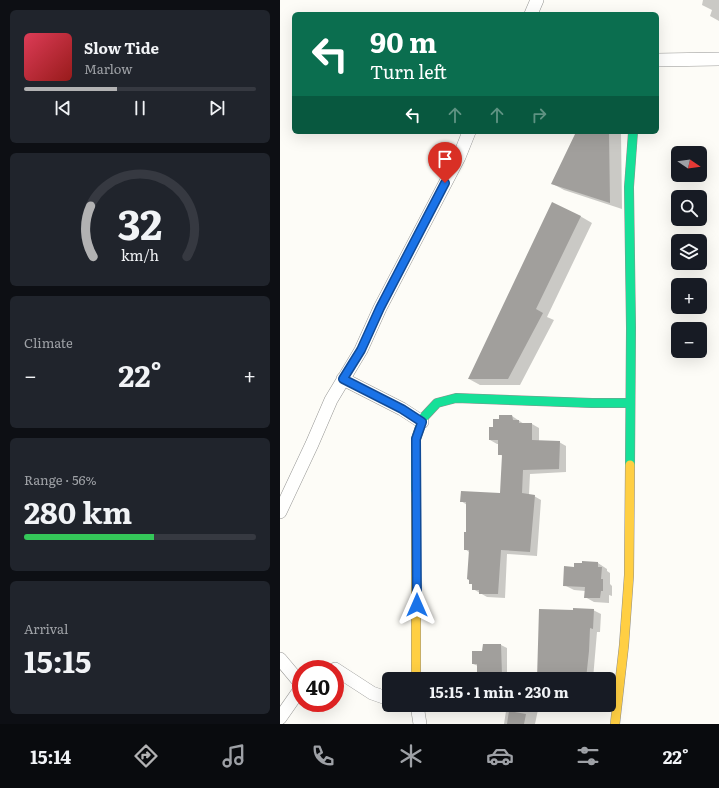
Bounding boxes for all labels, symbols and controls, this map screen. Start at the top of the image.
text: 90 m [370,20,437,62]
icon: left [304,28,356,80]
text: Slow Tide [84,36,159,59]
text: Turn left [370,58,447,85]
text: Marlow [84,59,132,78]
icon: previous [52,97,74,119]
icon: pause [129,97,151,119]
icon: next [206,97,228,119]
icon: left [402,104,424,126]
icon: ahead [444,104,466,126]
icon: ahead [486,104,508,126]
icon: right [528,104,550,126]
pin [428,142,462,183]
north arrow [671,146,707,182]
map controls [671,146,707,358]
icon: arrive [434,148,456,170]
button: search [671,190,707,226]
text: 32 [118,191,162,253]
button: layers [671,234,707,270]
text: km/h [121,244,160,265]
button: + [671,278,707,314]
button: − [671,322,707,358]
text: Climate [24,333,73,352]
text: 22° [118,352,162,396]
text: − [24,358,37,391]
text: + [243,358,256,391]
text: Range · 56% [24,470,97,489]
text: 280 km [24,489,132,533]
position arrow [396,584,438,626]
text: Arrival [24,619,68,638]
text: 15:15 [24,638,91,682]
speed limit sign: 40 [292,660,344,712]
text: 15:15 · 1 min · 230 m [429,680,569,703]
icon: directions [132,742,160,770]
icon: music [220,742,248,770]
icon: phone [309,742,337,770]
icon: climate [397,742,425,770]
icon: car [486,742,514,770]
icon: filters [574,742,602,770]
text: 15:14 [30,743,71,770]
text: 22° [663,743,689,770]

